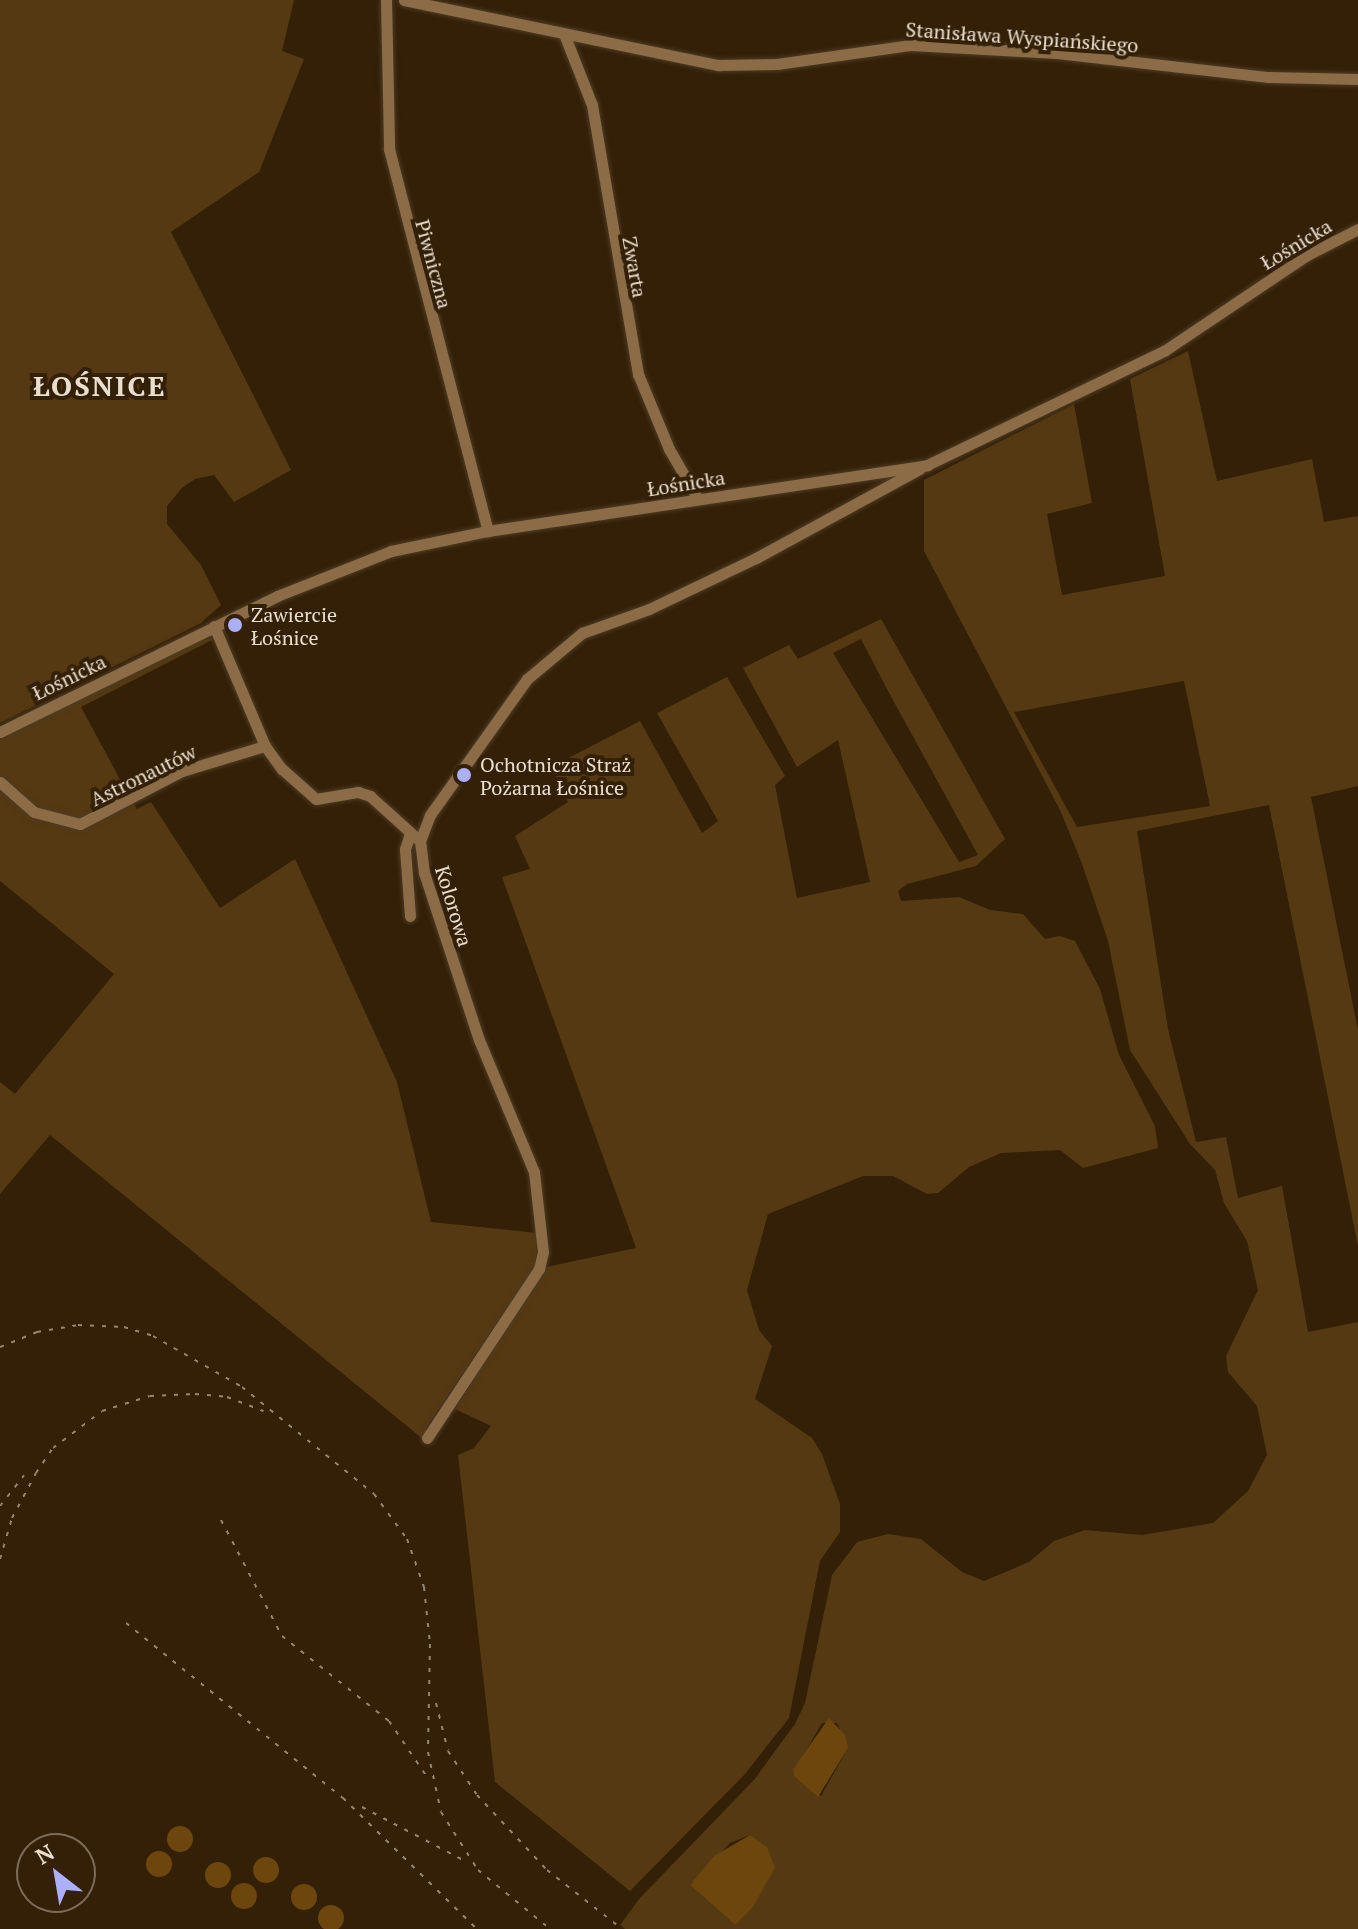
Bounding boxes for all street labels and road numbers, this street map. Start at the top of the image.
street label: Stanisława Wyspiańskiego [905,17,1139,57]
street label: Łośnicka [1256,214,1336,274]
street label: Piwniczna [411,217,457,311]
street label: Zwarta [618,235,652,299]
street label: Łośnicka [645,465,727,501]
street label: Łośnicka [29,649,109,705]
street label: Astronautów [86,739,200,811]
street label: Kolorowa [430,863,478,949]

